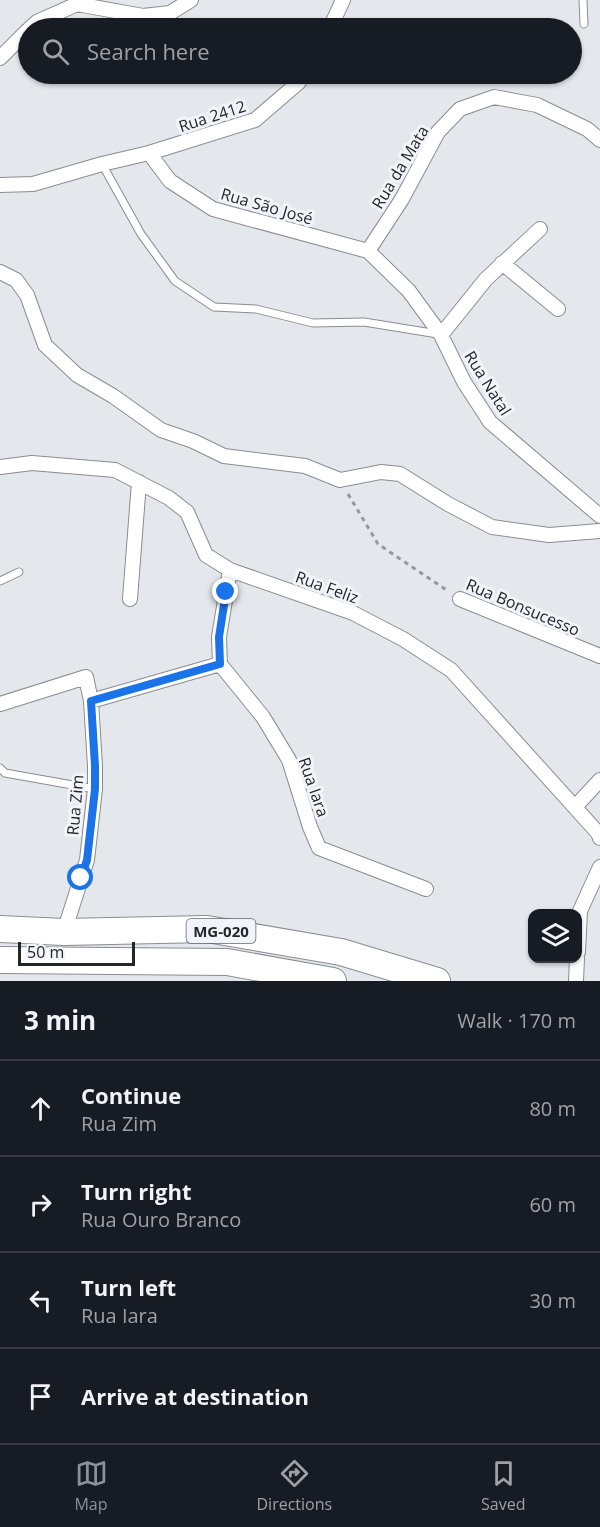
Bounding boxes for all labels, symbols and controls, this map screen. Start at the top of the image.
search box [18,18,582,84]
icon: search [39,35,72,68]
text: Search here [87,36,210,66]
street label: Rua 2412 [176,95,248,137]
street label: Rua da Mata [367,121,433,213]
street label: Rua São José [218,182,316,230]
street label: Rua Natal [460,347,516,419]
street label: Rua Feliz [292,565,362,609]
street label: Rua Bonsucesso [463,573,583,641]
route end [212,578,238,604]
street label: Rua Iara [294,754,334,820]
street label: Rua Zim [61,774,89,836]
route start [67,864,93,890]
map controls [528,909,582,963]
button: layers [528,909,582,963]
road number: MG-020 [186,919,256,943]
scale bar [18,939,135,966]
text: 50 m [27,941,64,963]
text: 3 min [24,1002,96,1038]
text: Walk · 170 m [457,1007,576,1034]
text: Continue [81,1080,181,1110]
icon: ahead [24,1092,57,1125]
text: 80 m [529,1095,576,1122]
text: Rua Zim [81,1110,157,1137]
text: Turn right [81,1176,192,1206]
icon: right [24,1188,57,1221]
text: 60 m [529,1191,576,1218]
text: Rua Ouro Branco [81,1206,241,1233]
text: Turn left [81,1272,176,1302]
icon: left [24,1284,57,1317]
text: 30 m [529,1287,576,1314]
text: Rua Iara [81,1302,158,1329]
icon: arrive [24,1380,57,1413]
text: Arrive at destination [81,1381,309,1411]
tab: Map [74,1457,108,1515]
tab: Directions [256,1457,332,1515]
tab: Saved [481,1457,526,1515]

